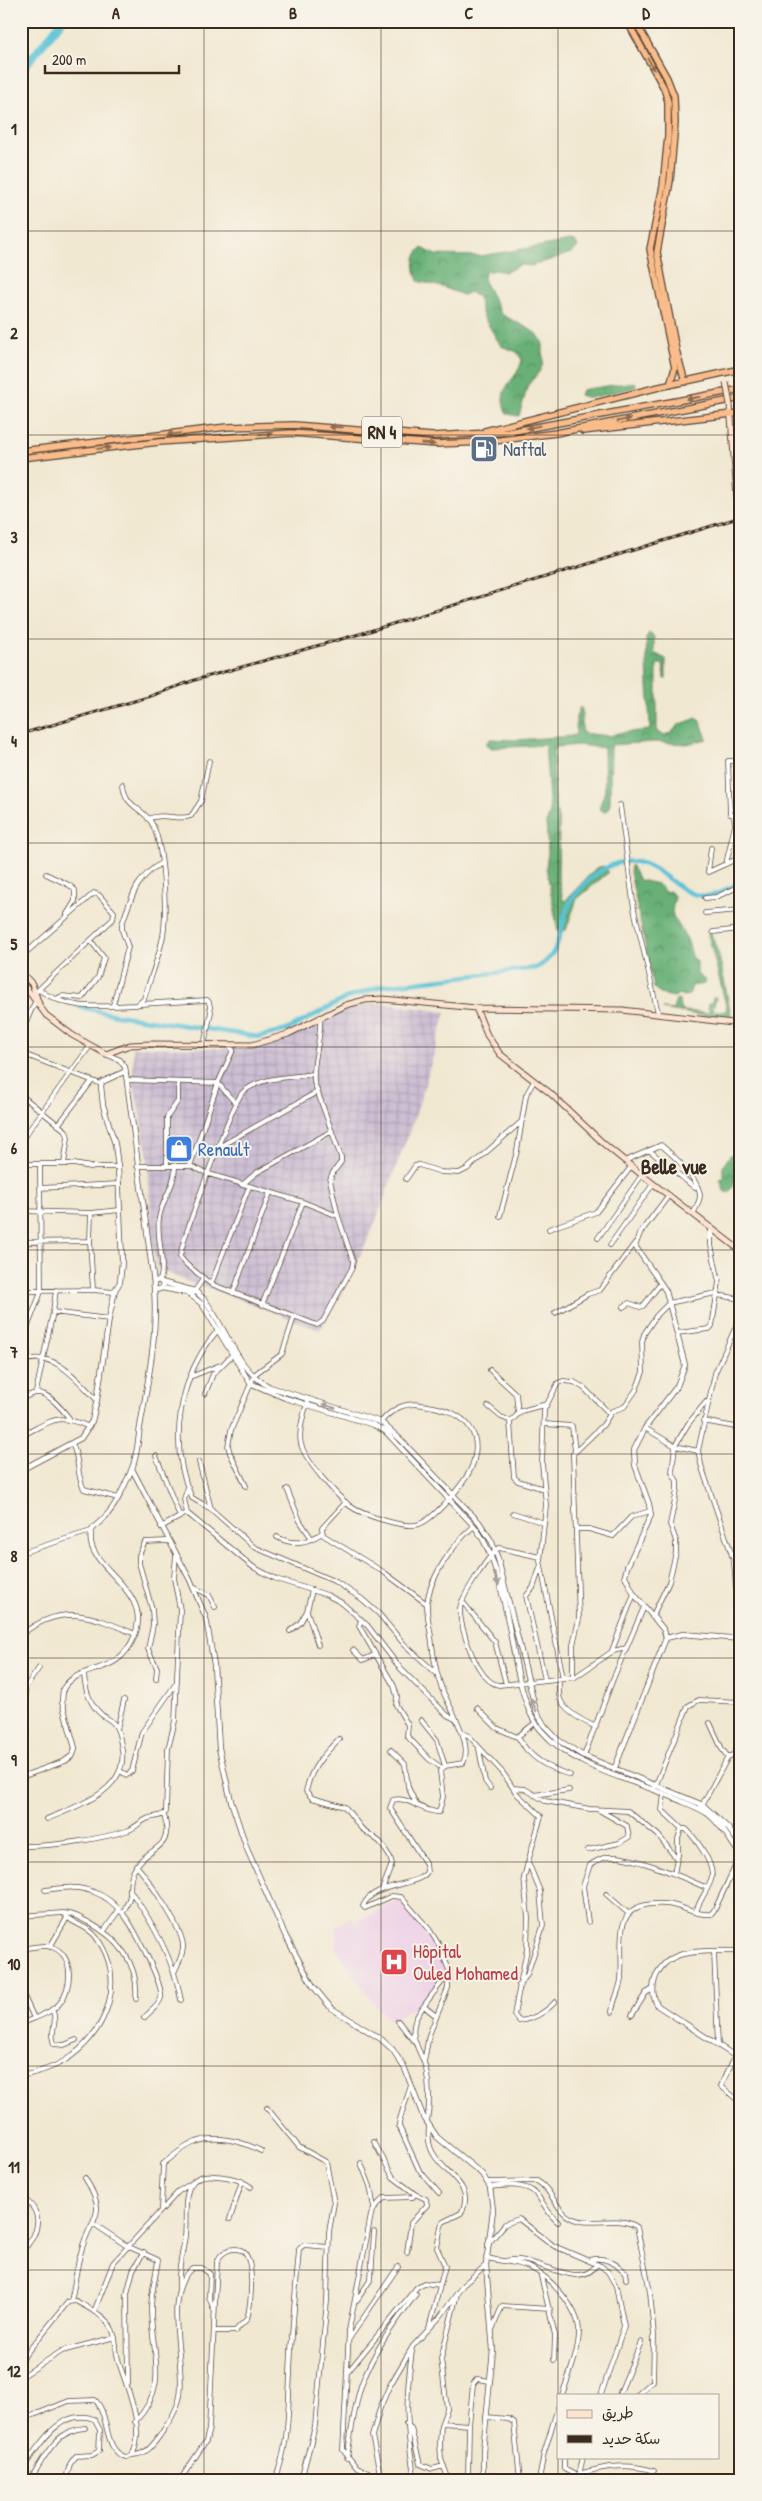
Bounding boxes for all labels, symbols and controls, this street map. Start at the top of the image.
text: A [112,2,120,24]
text: B [289,2,297,24]
text: C [465,2,474,24]
text: D [642,2,650,24]
scale bar [45,42,179,74]
text: 200 m [52,49,86,70]
one-way arrow [646,57,655,70]
text: 1 [11,118,17,140]
text: 2 [10,322,18,344]
one-way arrow [684,395,700,403]
one-way arrow [616,416,631,424]
road number: RN 4 [362,417,402,448]
one-way arrow [328,423,344,431]
one-way arrow [525,424,541,432]
one-way arrow [166,430,182,438]
one-way arrow [259,430,275,438]
fuel station icon: Naftal [469,434,499,464]
place label: Naftal [503,436,547,462]
one-way arrow [421,440,437,448]
one-way arrow [97,444,113,452]
text: 3 [10,526,18,548]
text: 4 [11,730,17,752]
text: 5 [11,933,18,955]
shop icon: Renault [164,1134,194,1164]
place label: Renault [198,1136,250,1162]
text: 6 [11,1137,18,1159]
district label: Belle vue [641,1152,708,1181]
text: 7 [9,1341,18,1363]
one-way arrow [321,1401,336,1409]
text: 8 [11,1545,18,1567]
one-way arrow [493,1571,501,1586]
one-way arrow [530,1697,538,1712]
text: 9 [11,1749,17,1771]
place label: Hôpital Ouled Mohamed [413,1938,518,1986]
hospital icon: Hôpital Ouled Mohamed [379,1947,409,1977]
text: 10 [8,1953,20,1975]
text: 11 [8,2156,20,2178]
text: 12 [7,2360,21,2382]
legend [557,2394,720,2458]
text: طريق [602,2402,634,2423]
text: سكة حديد [602,2428,660,2449]

